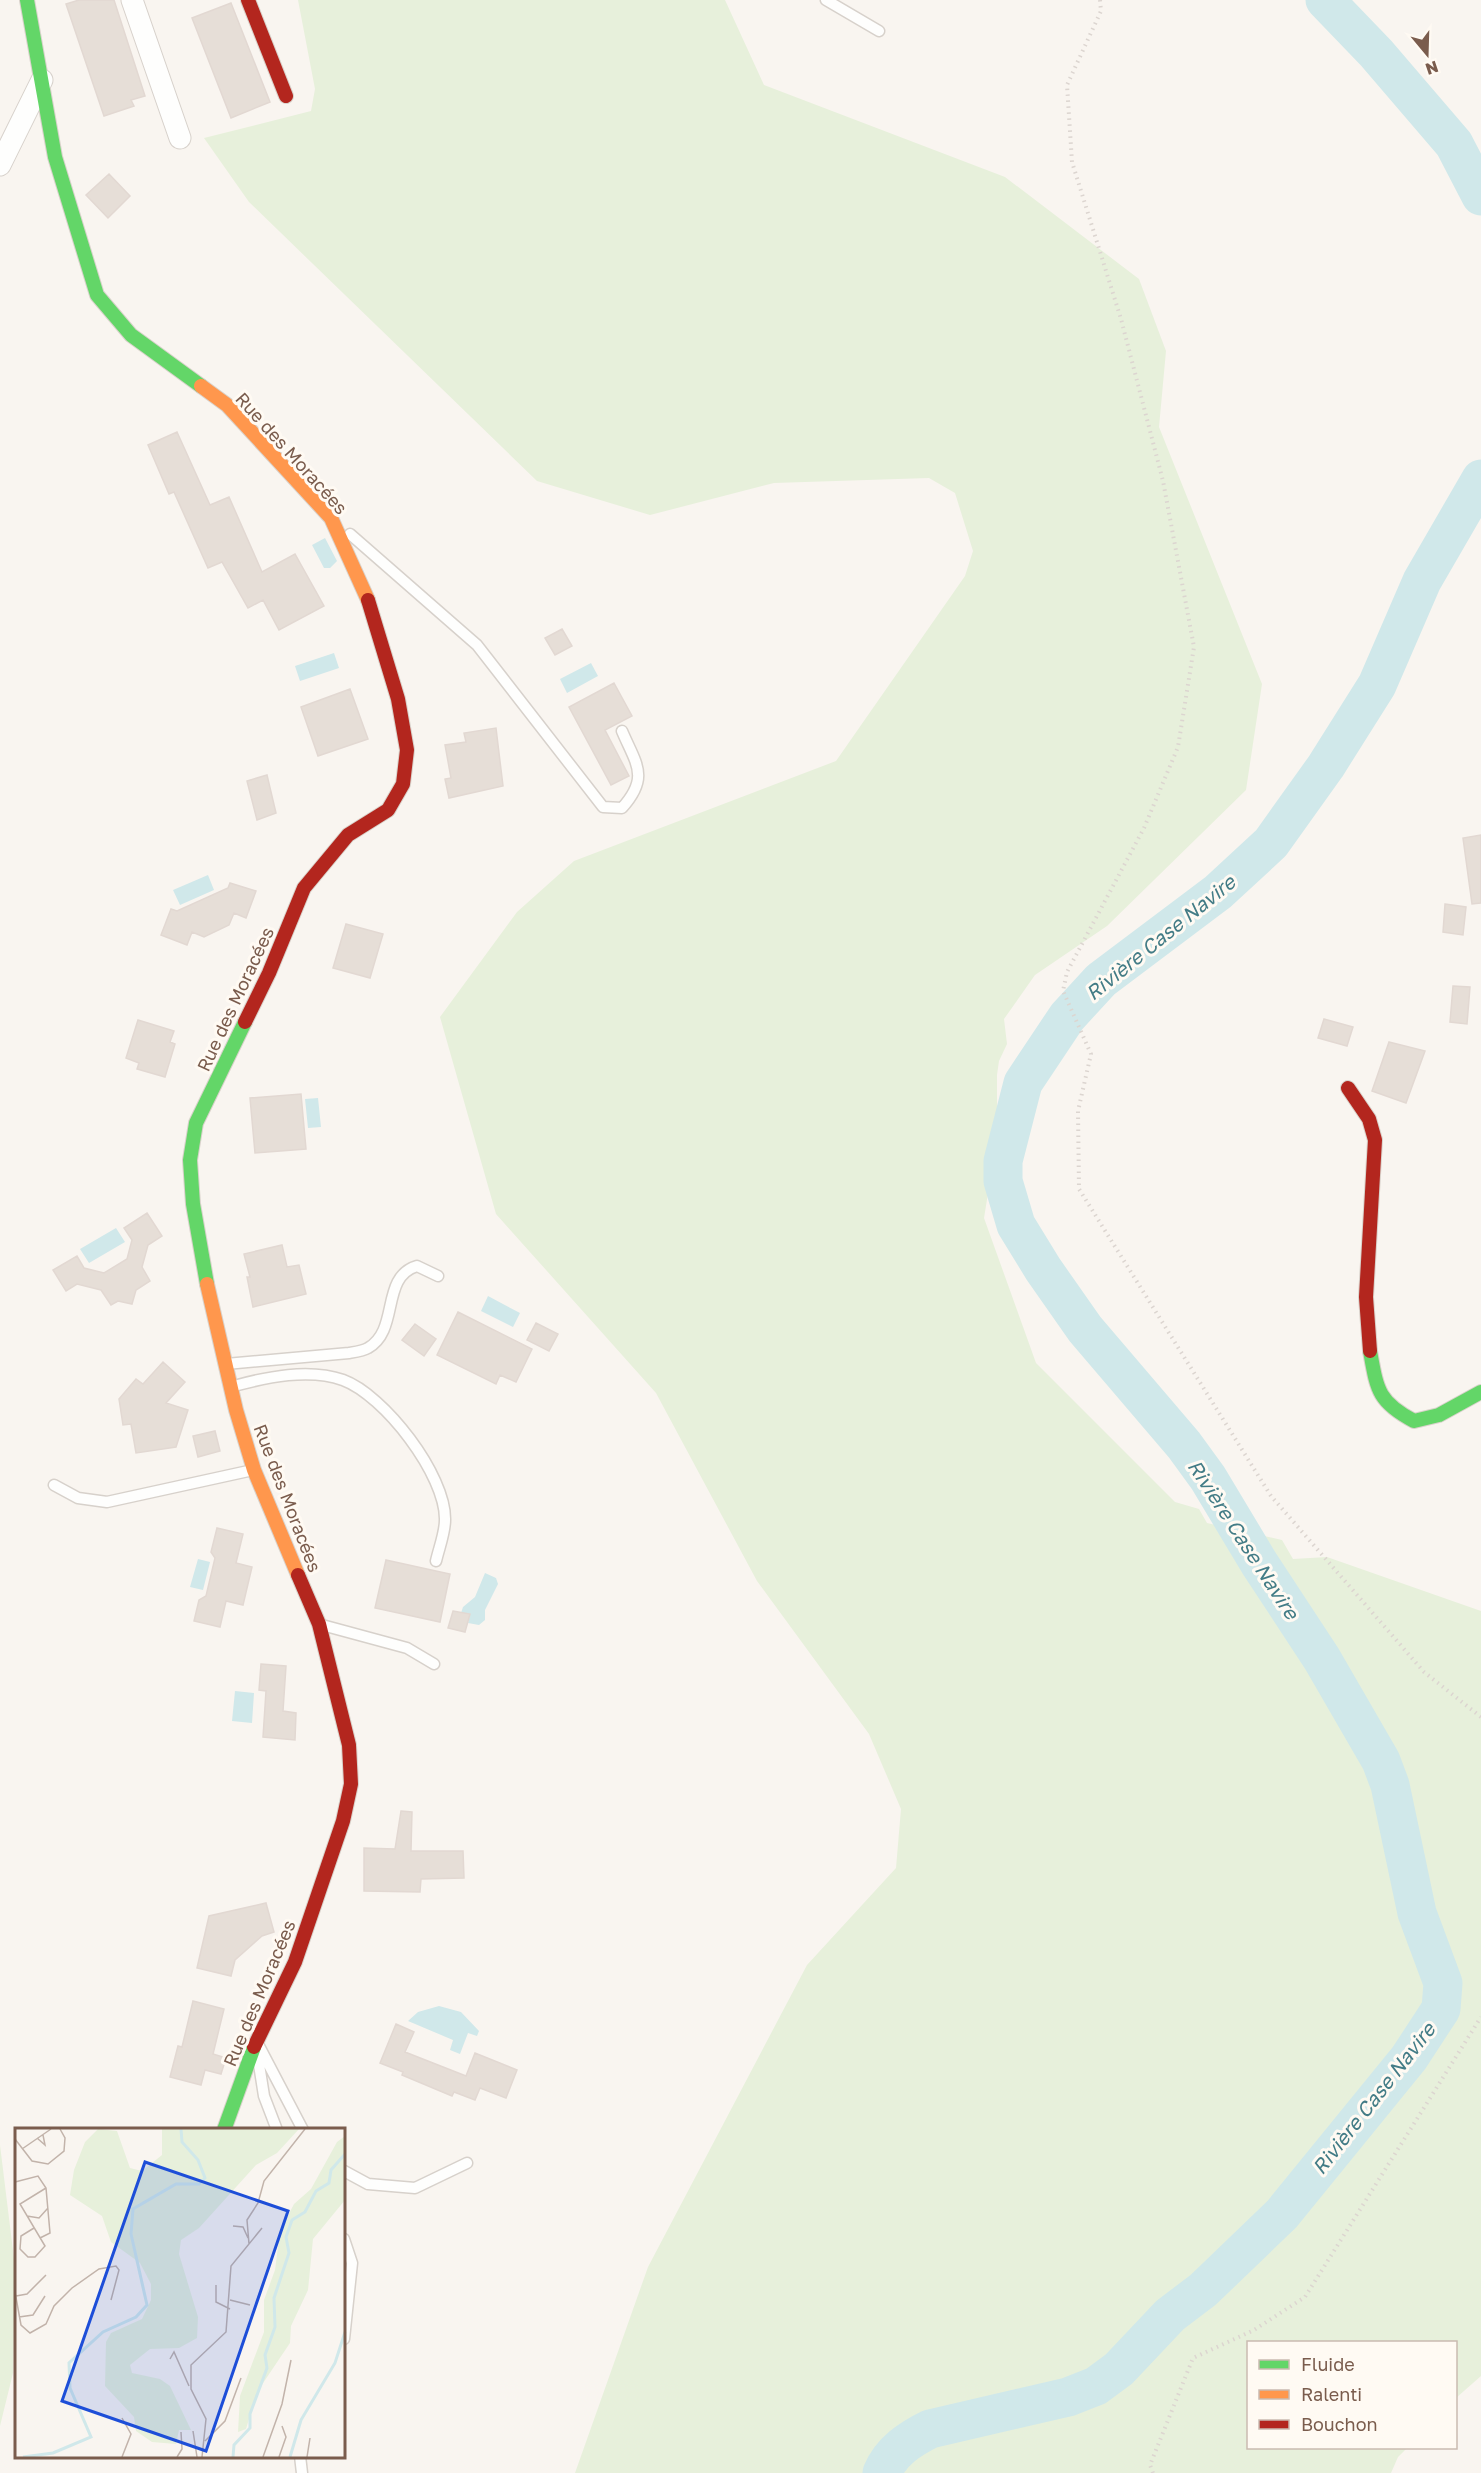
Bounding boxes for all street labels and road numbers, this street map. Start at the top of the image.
street label: Rue des Moracées [231,387,353,519]
street label: Rue des Moracées [192,923,278,1075]
street label: Rue des Moracées [250,1421,326,1575]
street label: Rue des Moracées [218,1917,300,2069]

